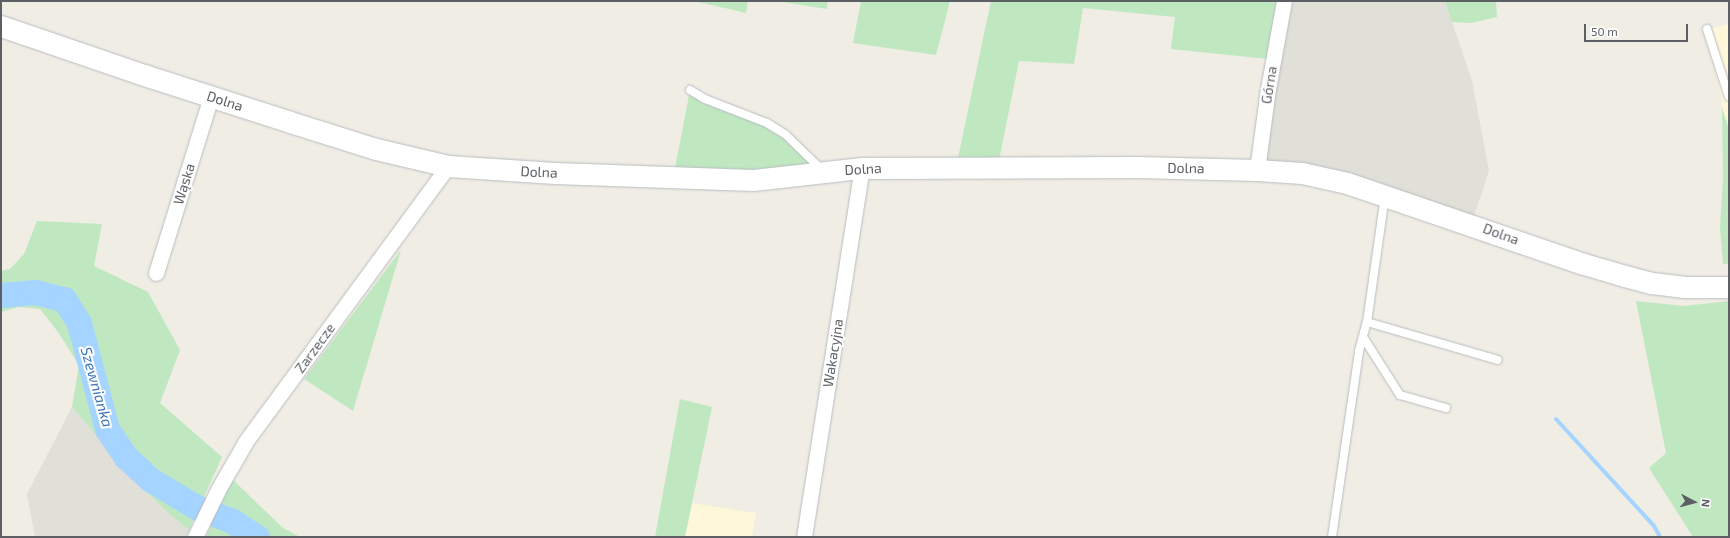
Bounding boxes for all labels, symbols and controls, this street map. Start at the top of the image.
scale bar [1586,16,1690,42]
text: 50 m [1591,24,1618,38]
street label: Górna [1258,65,1280,105]
street label: Dolna [205,87,245,115]
street label: Dolna [1167,159,1205,177]
street label: Dolna [844,160,882,178]
street label: Wąska [170,161,198,207]
street label: Dolna [520,163,558,181]
street label: Dolna [1481,220,1521,248]
street label: Wakacyjna [819,318,847,388]
street label: Zarzecze [291,320,339,376]
water label: Szewnianka [77,345,117,429]
north arrow [1674,482,1714,522]
text: N [1700,499,1713,508]

